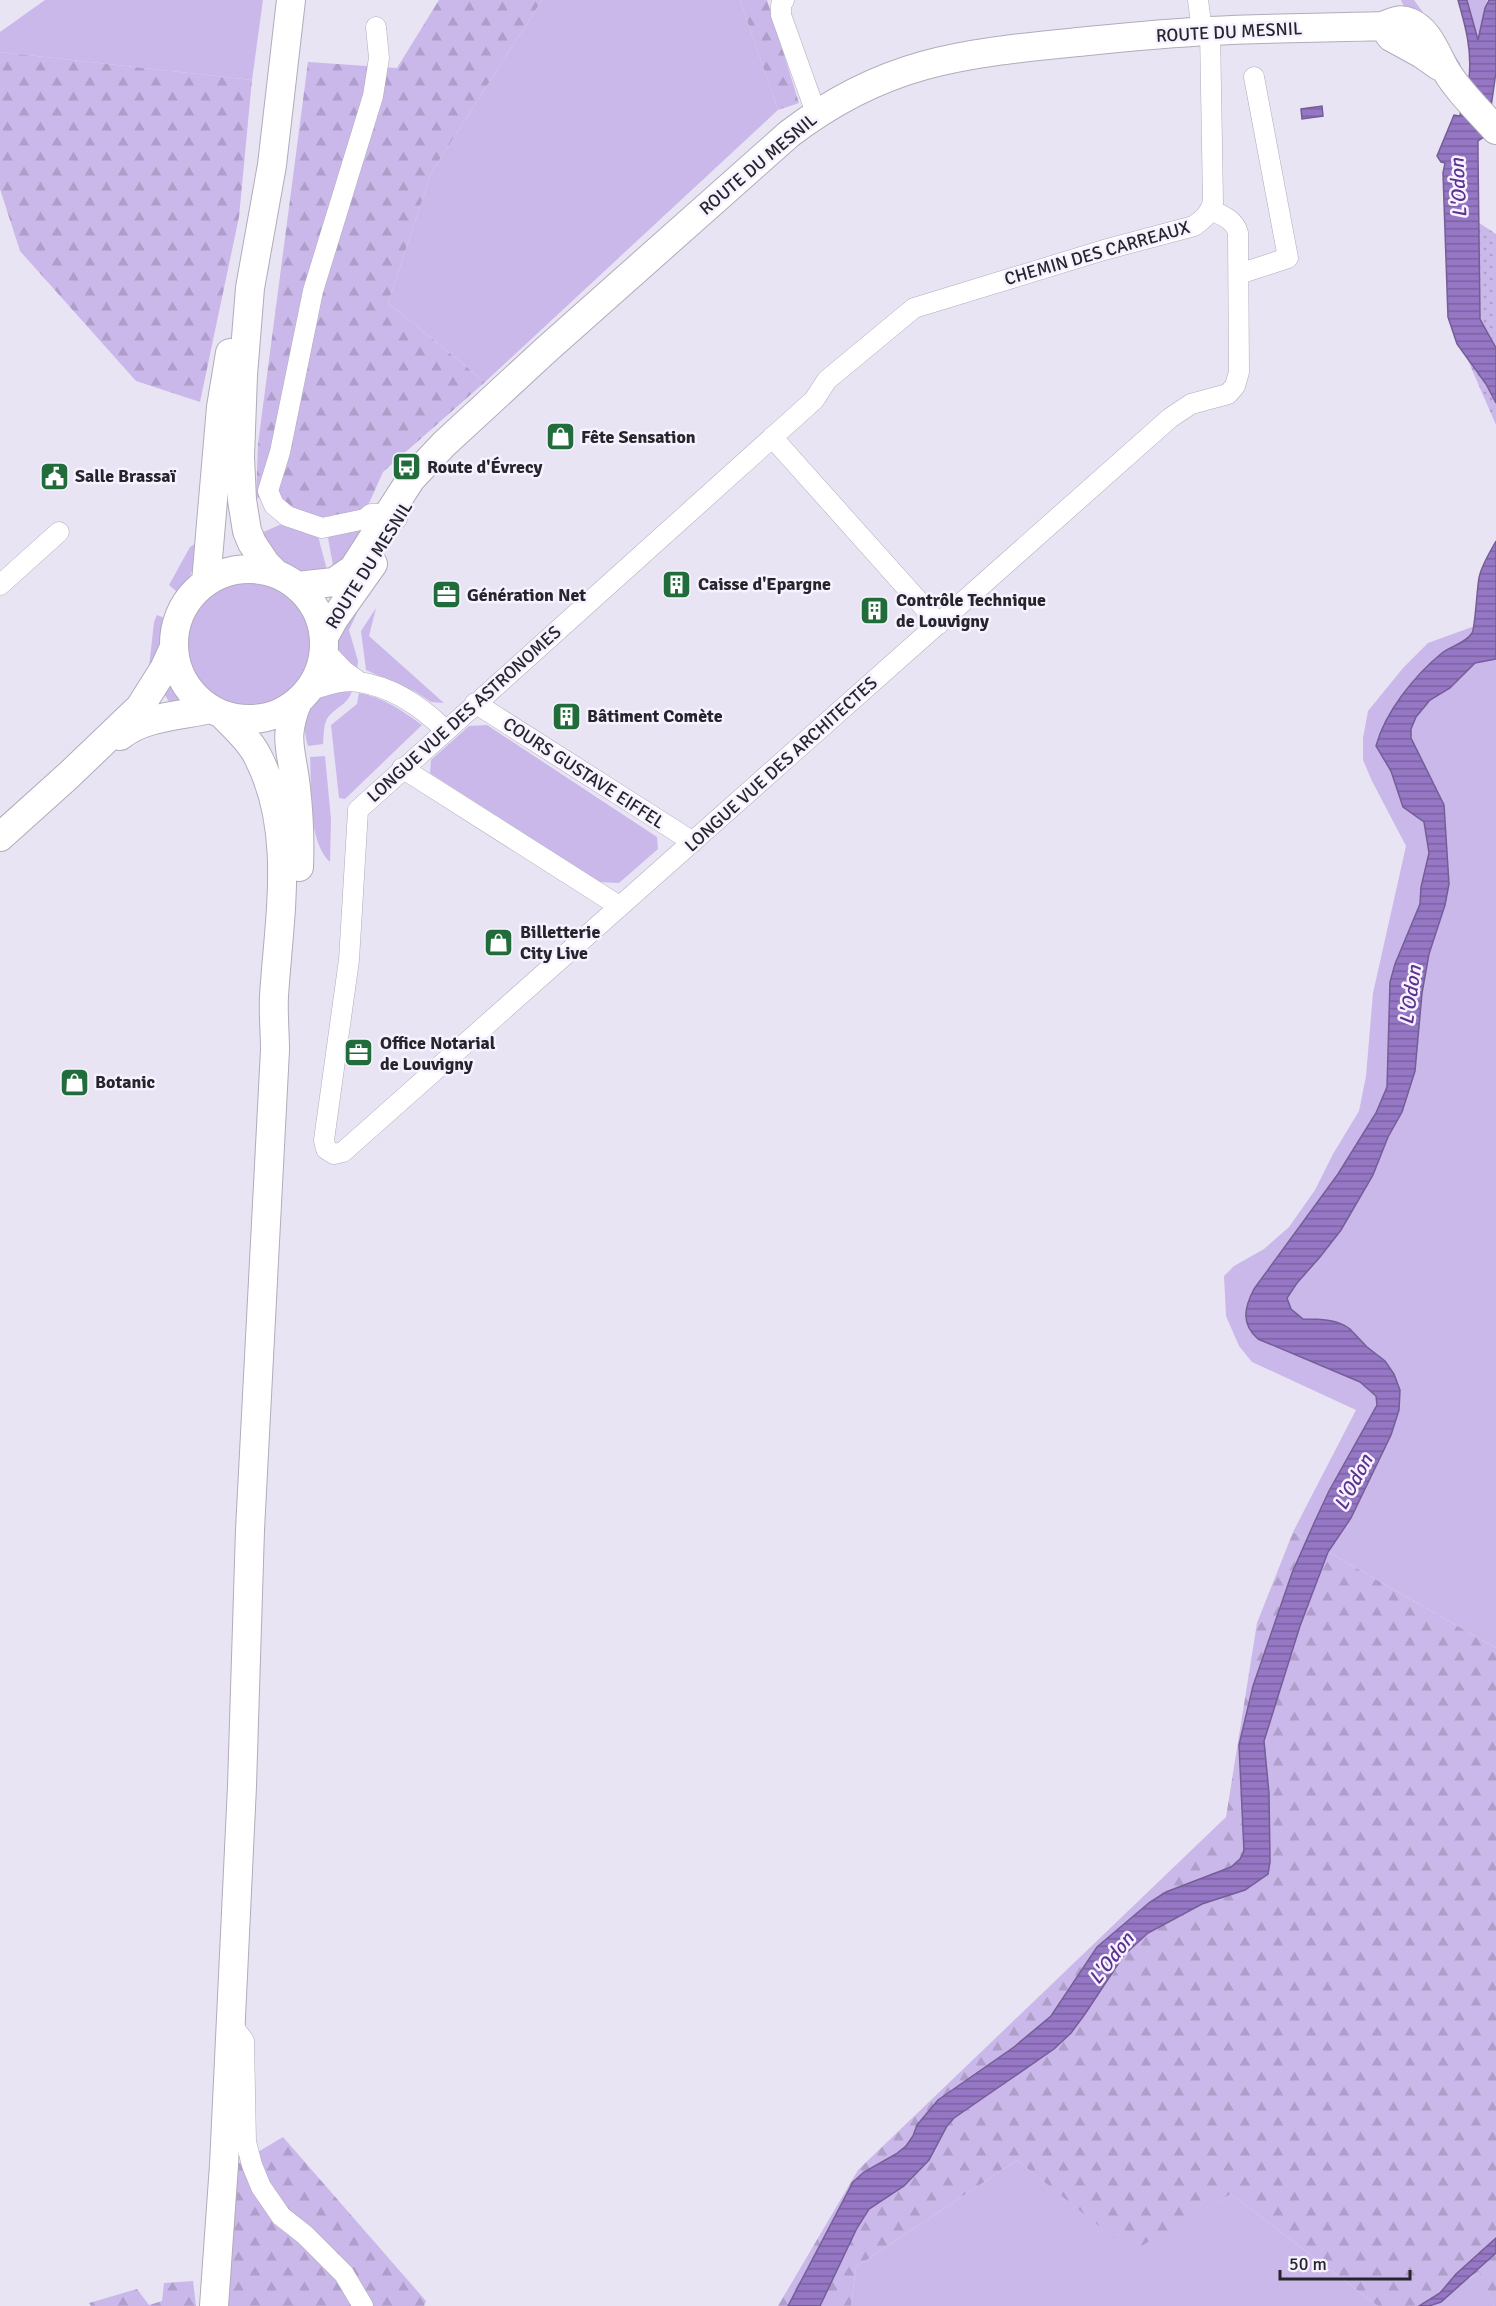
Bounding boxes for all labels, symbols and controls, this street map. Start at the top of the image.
street label: ROUTE DU MESNIL [1155,17,1303,47]
street label: ROUTE DU MESNIL [695,108,821,220]
water label: L'Odon [1444,157,1473,218]
street label: CHEMIN DES CARREAUX [1002,216,1193,290]
shop icon: Fête Sensation [544,421,576,453]
place label: Fête Sensation [581,426,696,448]
bus stop icon: Route d'Évrecy [390,451,422,483]
place label: Route d'Évrecy [427,456,542,478]
public building icon: Salle Brassaï [38,460,70,492]
place label: Salle Brassaï [75,465,176,487]
street label: ROUTE DU MESNIL [321,497,417,633]
building icon: Caisse d'Epargne [661,568,693,600]
place label: Caisse d'Epargne [698,573,831,595]
office icon: Génération Net [430,579,462,611]
place label: Génération Net [467,584,586,606]
place label: Contrôle Technique de Louvigny [896,589,1046,632]
building icon: Contrôle Technique de Louvigny [859,594,891,626]
street label: LONGUE VUE DES ASTRONOMES [362,621,566,807]
street label: LONGUE VUE DES ARCHITECTES [680,672,882,856]
building icon: Bâtiment Comète [550,700,582,732]
place label: Bâtiment Comète [587,705,723,727]
street label: COURS GUSTAVE EIFFEL [499,712,669,834]
place label: Billetterie City Live [520,921,600,964]
shop icon: Billetterie City Live [483,926,515,958]
water label: L'Odon [1394,963,1427,1026]
place label: Office Notarial de Louvigny [380,1032,496,1075]
office icon: Office Notarial de Louvigny [343,1037,375,1069]
shop icon: Botanic [58,1066,90,1098]
place label: Botanic [95,1071,156,1093]
water label: L'Odon [1328,1449,1379,1514]
water label: L'Odon [1083,1926,1140,1989]
scale bar [1280,2243,1410,2281]
text: 50 m [1289,2253,1327,2275]

